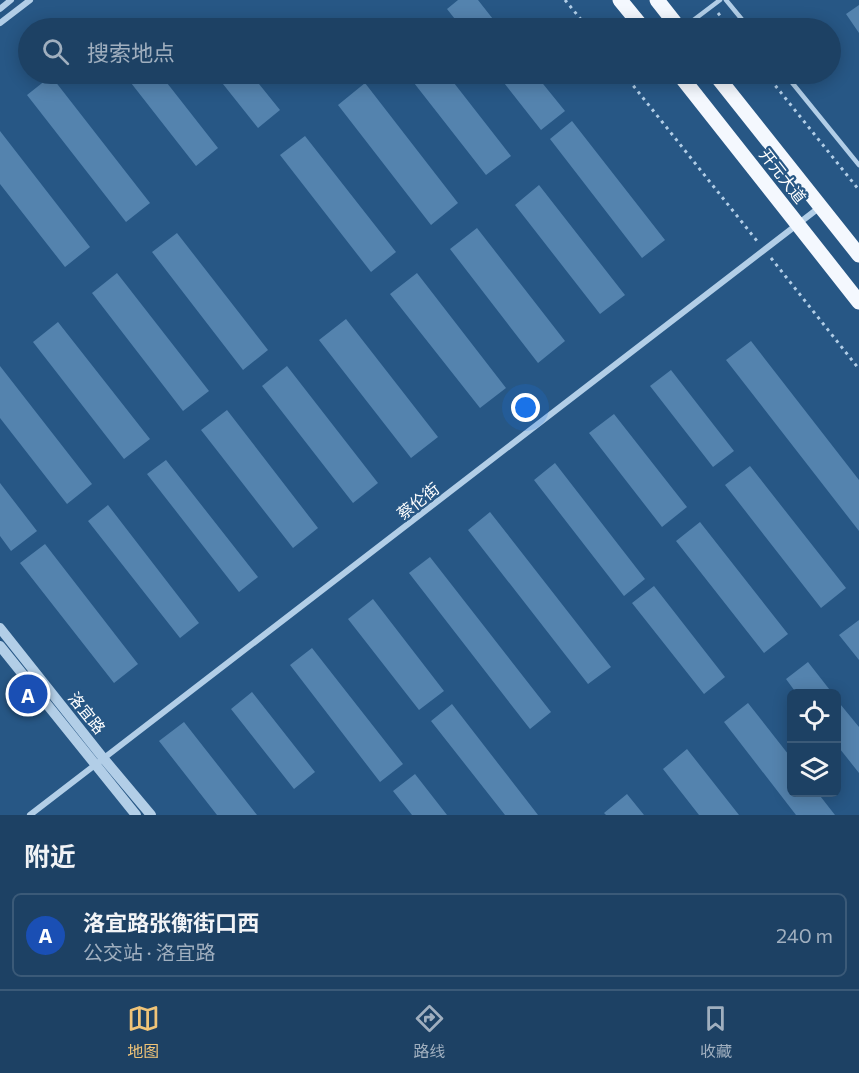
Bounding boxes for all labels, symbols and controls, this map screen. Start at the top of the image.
search box [18,18,841,84]
icon: search [39,35,72,68]
text: 搜索地点 [87,39,175,66]
street label: 开元大道 [756,145,811,207]
your location [511,393,540,422]
street label: 蔡伦街 [393,478,442,523]
pin: A [9,672,48,716]
street label: 洛宜路 [65,688,110,737]
map controls [787,689,841,797]
button: locate [787,689,841,743]
button: layers [787,743,841,797]
text: 附近 [24,840,76,871]
text: 洛宜路张衡街口西 [83,909,259,936]
text: A [38,923,53,947]
text: 240 m [776,923,833,947]
text: 公交站 · 洛宜路 [83,940,215,964]
tab: 地图 [127,1002,160,1062]
tab: 路线 [413,1002,446,1062]
tab: 收藏 [699,1002,732,1062]

